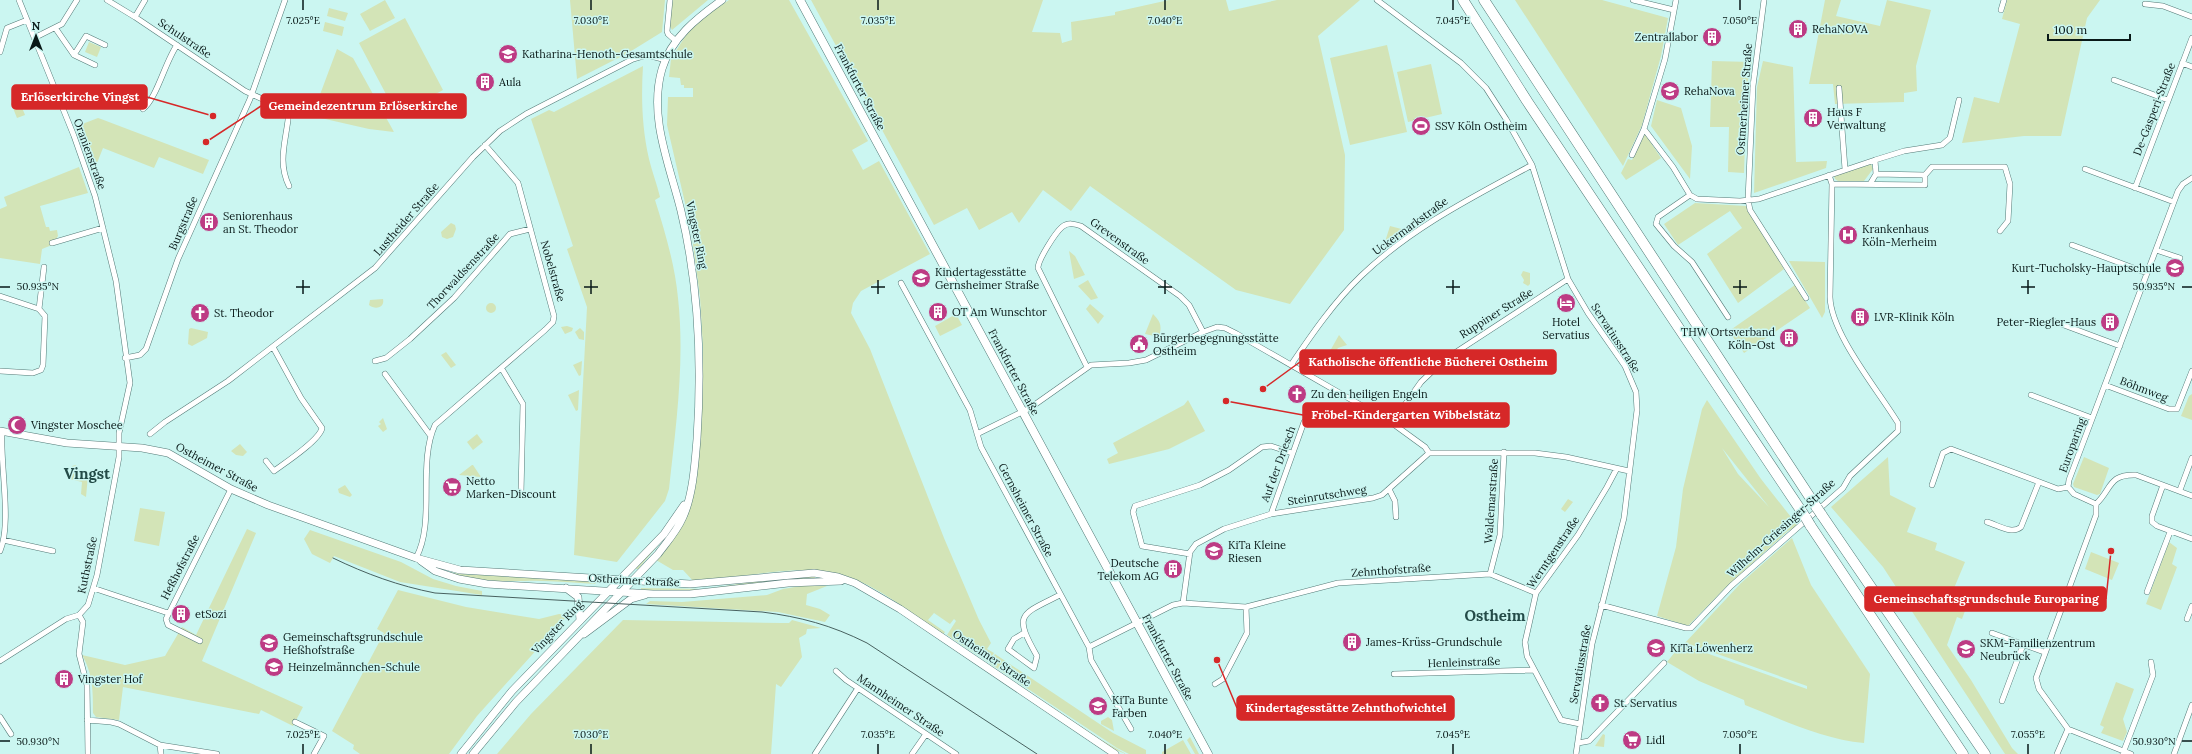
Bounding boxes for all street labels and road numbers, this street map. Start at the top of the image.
street label: Schulstraße [156,15,214,61]
street label: Frankfurter Straße [831,41,889,133]
street label: Ostmerheimer Straße [1733,43,1755,155]
street label: De-Gasperi-Straße [2130,60,2178,158]
street label: Oranienstraße [71,117,109,192]
street label: Lustheider Straße [370,180,442,258]
street label: Burgstraße [165,194,201,252]
street label: Uckermarkstraße [1370,194,1450,258]
street label: Vingster Ring [683,199,711,271]
street label: Grevenstraße [1087,215,1153,267]
street label: Thorwaldsenstraße [424,230,502,312]
street label: Nobelstraße [538,239,568,303]
street label: Ruppiner Straße [1457,285,1535,341]
street label: Servatiusstraße [1588,301,1644,375]
street label: Frankfurter Straße [985,326,1043,418]
street label: Böhmweg [2118,373,2171,405]
street label: Europaring [2056,415,2089,474]
street label: Auf der Driesch [1257,424,1298,505]
street label: Ostheimer Straße [173,439,261,495]
street label: Waldemarstraße [1481,458,1501,544]
street label: Gernsheimer Straße [995,461,1057,559]
street label: Wilhelm-Griesinger-Straße [1724,476,1838,580]
street label: Steinrutschweg [1286,482,1368,508]
street label: Werntgenstraße [1524,513,1582,591]
street label: Heßhofstraße [157,532,203,602]
street label: Kuthstraße [74,535,100,595]
street label: Zehnthofstraße [1351,560,1431,580]
street label: Ostheimer Straße [588,571,680,589]
street label: Vingster Ring [528,596,586,658]
street label: Frankfurter Straße [1139,611,1197,703]
street label: Servatiusstraße [1566,623,1594,705]
street label: Ostheimer Straße [950,627,1034,689]
street label: Henleinstraße [1427,654,1501,670]
street label: Mannheimer Straße [855,671,947,739]

